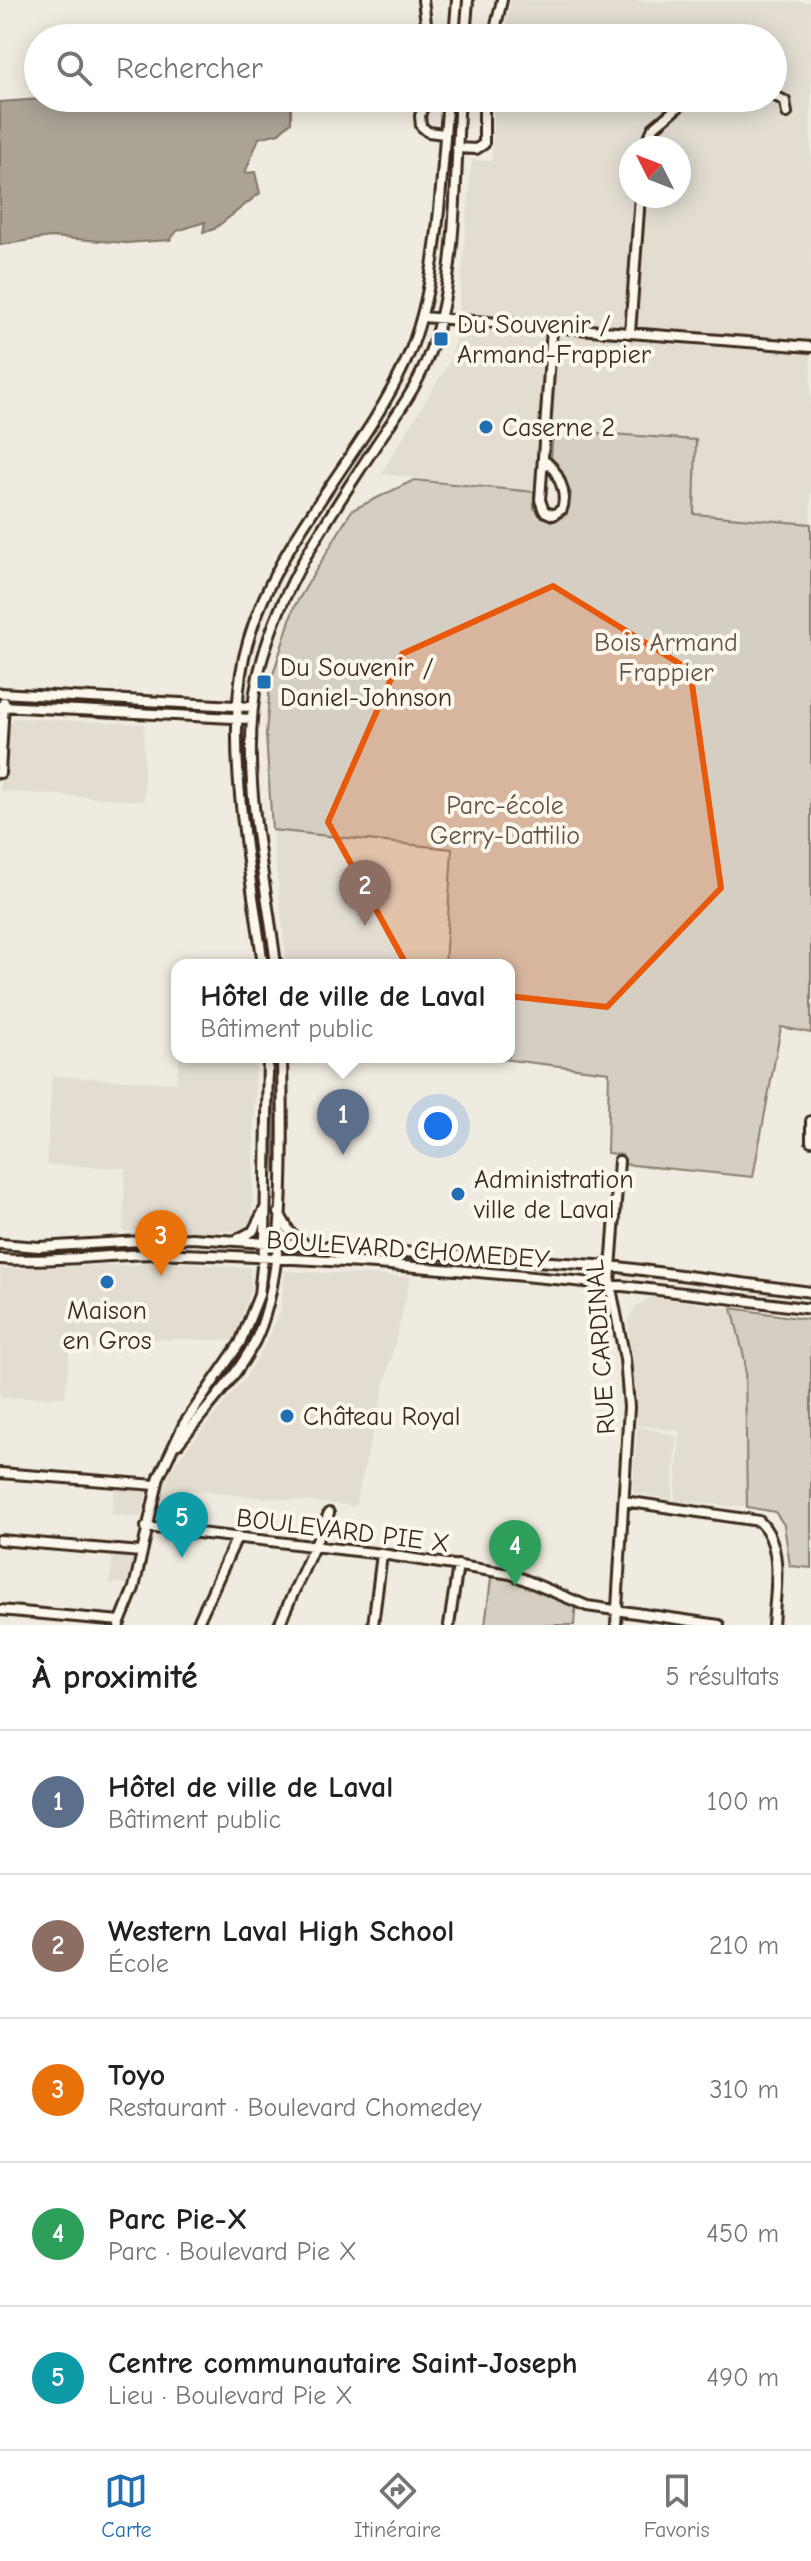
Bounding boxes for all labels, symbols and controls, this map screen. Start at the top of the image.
search box [24,24,787,112]
icon: search [52,46,96,90]
text: Rechercher [116,51,263,86]
north arrow [619,136,691,208]
place label: Du Souvenir / Armand-Frappier [457,310,652,370]
marker: Du Souvenir / Armand-Frappier [432,330,450,348]
place label: Caserne 2 [502,413,615,443]
marker: Caserne 2 [477,418,495,436]
park label: Bois Armand Frappier [594,628,738,688]
place label: Du Souvenir / Daniel-Johnson [280,653,452,713]
marker: Du Souvenir / Daniel-Johnson [255,673,273,691]
park label: Parc-école Gerry-Dattilio [430,791,580,851]
pin: 2 [339,860,391,926]
popup [171,959,515,1063]
text: Hôtel de ville de Laval [200,979,486,1014]
text: Bâtiment public [200,1014,373,1044]
pin: 1 [317,1089,369,1155]
your location [418,1106,458,1146]
place label: Administration ville de Laval [473,1165,634,1225]
marker: Administration ville de Laval [449,1185,467,1203]
pin: 3 [135,1210,187,1276]
street label: BOULEVARD CHOMEDEY [265,1225,551,1275]
street label: RUE CARDINAL [580,1258,622,1435]
marker: Maison en Gros [98,1273,116,1291]
place label: Maison en Gros [63,1296,151,1356]
place label: Château Royal [303,1402,461,1432]
marker: Château Royal [278,1407,296,1425]
pin: 5 [156,1492,208,1558]
street label: BOULEVARD PIE X [235,1503,451,1559]
pin: 4 [489,1520,541,1586]
text: À proximité [32,1657,198,1697]
text: 5 résultats [666,1662,779,1692]
text: Hôtel de ville de Laval [108,1770,393,1805]
text: 1 [53,1787,63,1817]
text: 100 m [707,1787,779,1817]
text: Bâtiment public [108,1805,281,1835]
text: Western Laval High School [108,1914,454,1949]
text: 2 [52,1931,64,1961]
text: 210 m [709,1931,779,1961]
text: École [108,1949,169,1979]
text: Toyo [108,2058,165,2093]
text: 3 [52,2075,64,2105]
text: 310 m [710,2075,779,2105]
text: Restaurant · Boulevard Chomedey [108,2093,482,2123]
text: Parc Pie-X [108,2202,248,2237]
text: 4 [52,2219,64,2249]
text: 450 m [706,2219,779,2249]
text: Parc · Boulevard Pie X [108,2237,357,2267]
text: Centre communautaire Saint-Joseph [108,2346,578,2381]
text: 5 [51,2363,65,2393]
text: 490 m [707,2363,779,2393]
text: Lieu · Boulevard Pie X [108,2381,353,2411]
tab: Carte [101,2469,152,2543]
tab: Itinéraire [354,2469,441,2543]
tab: Favoris [644,2469,710,2543]

